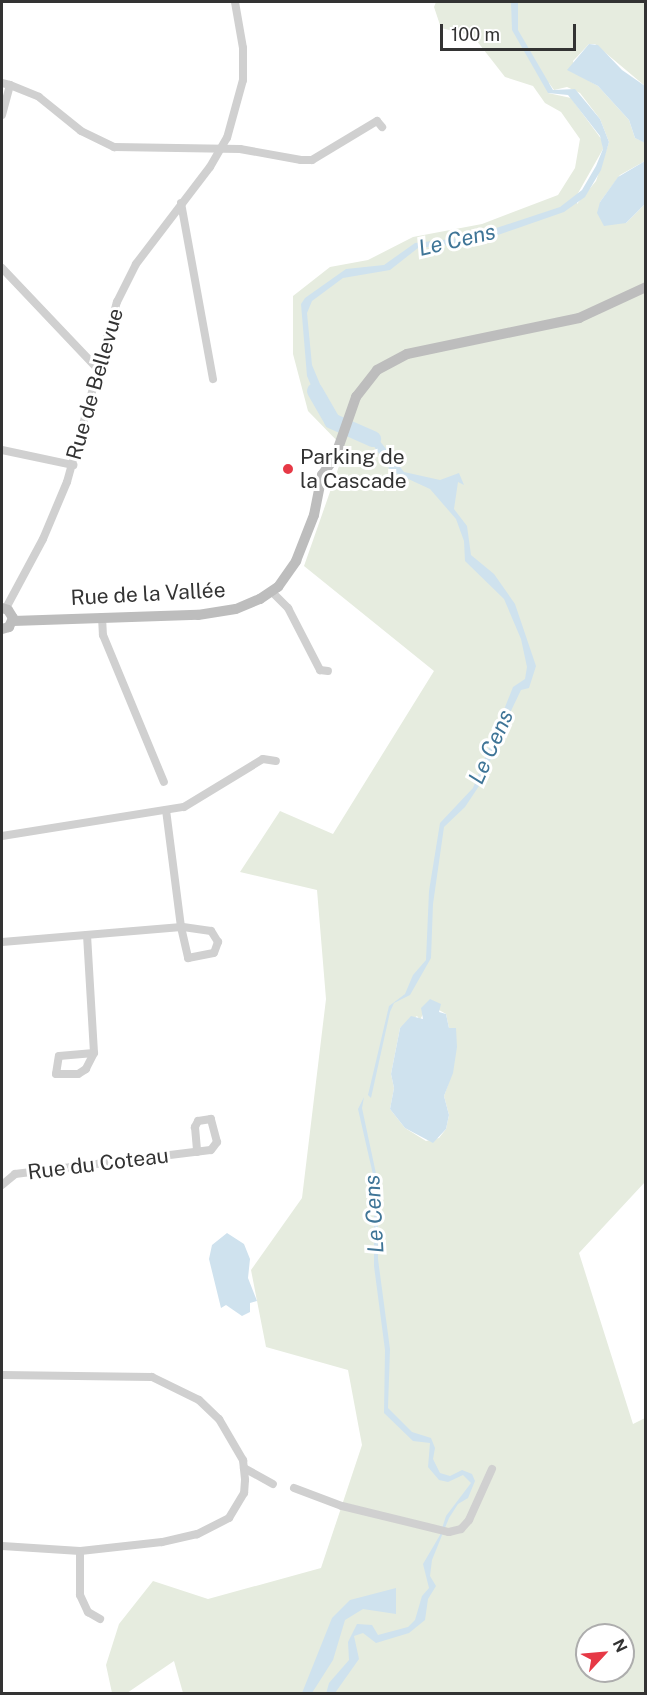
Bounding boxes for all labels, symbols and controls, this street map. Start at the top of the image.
scale bar [443,12,580,50]
text: 100 m [451,24,500,45]
water label: Le Cens [416,218,498,262]
street label: Rue de Bellevue [61,305,129,463]
place label: Parking de la Cascade [300,444,407,494]
marker: Parking de la Cascade [281,462,295,476]
street label: Rue de la Vallée [69,577,227,611]
water label: Le Cens [463,706,519,788]
street label: Rue du Coteau [26,1143,170,1185]
water label: Le Cens [359,1174,389,1254]
north arrow [575,1623,635,1683]
text: N [609,1636,631,1656]

